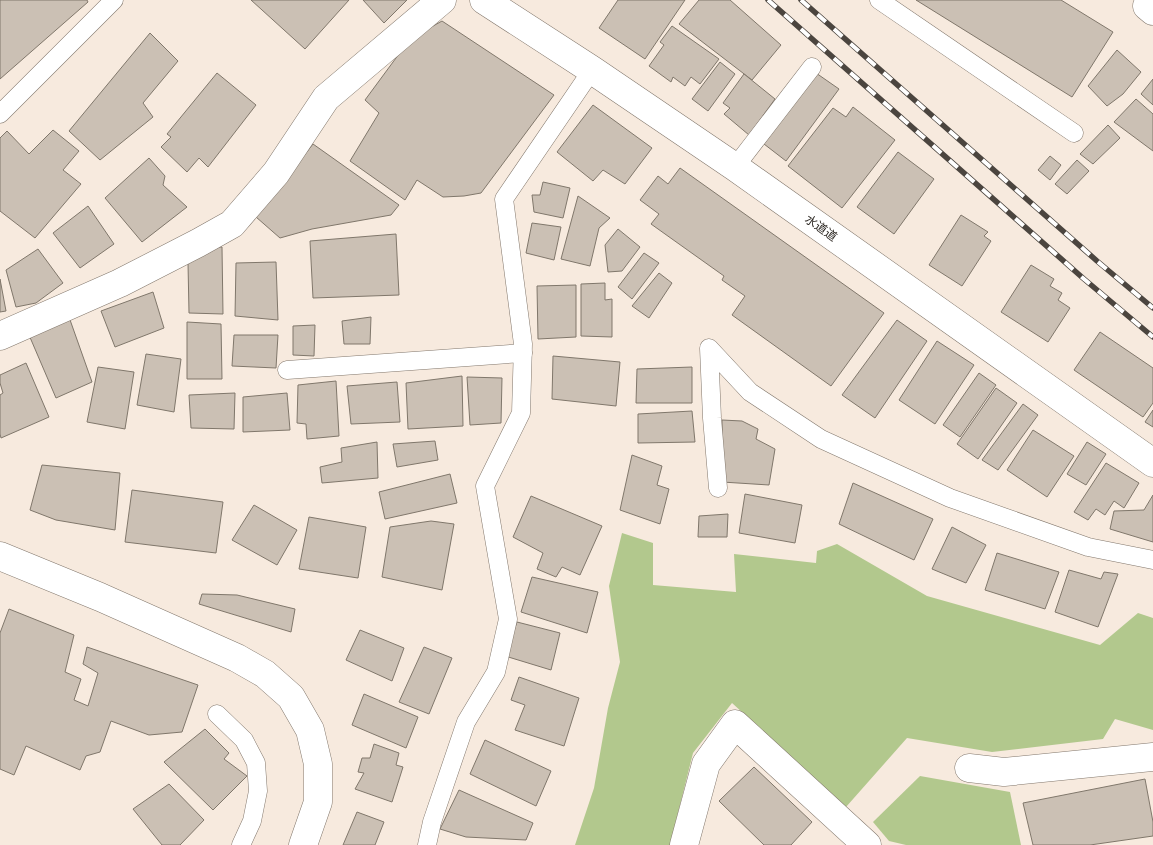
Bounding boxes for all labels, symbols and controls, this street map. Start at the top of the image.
street label: 水道道 [801,211,840,246]

